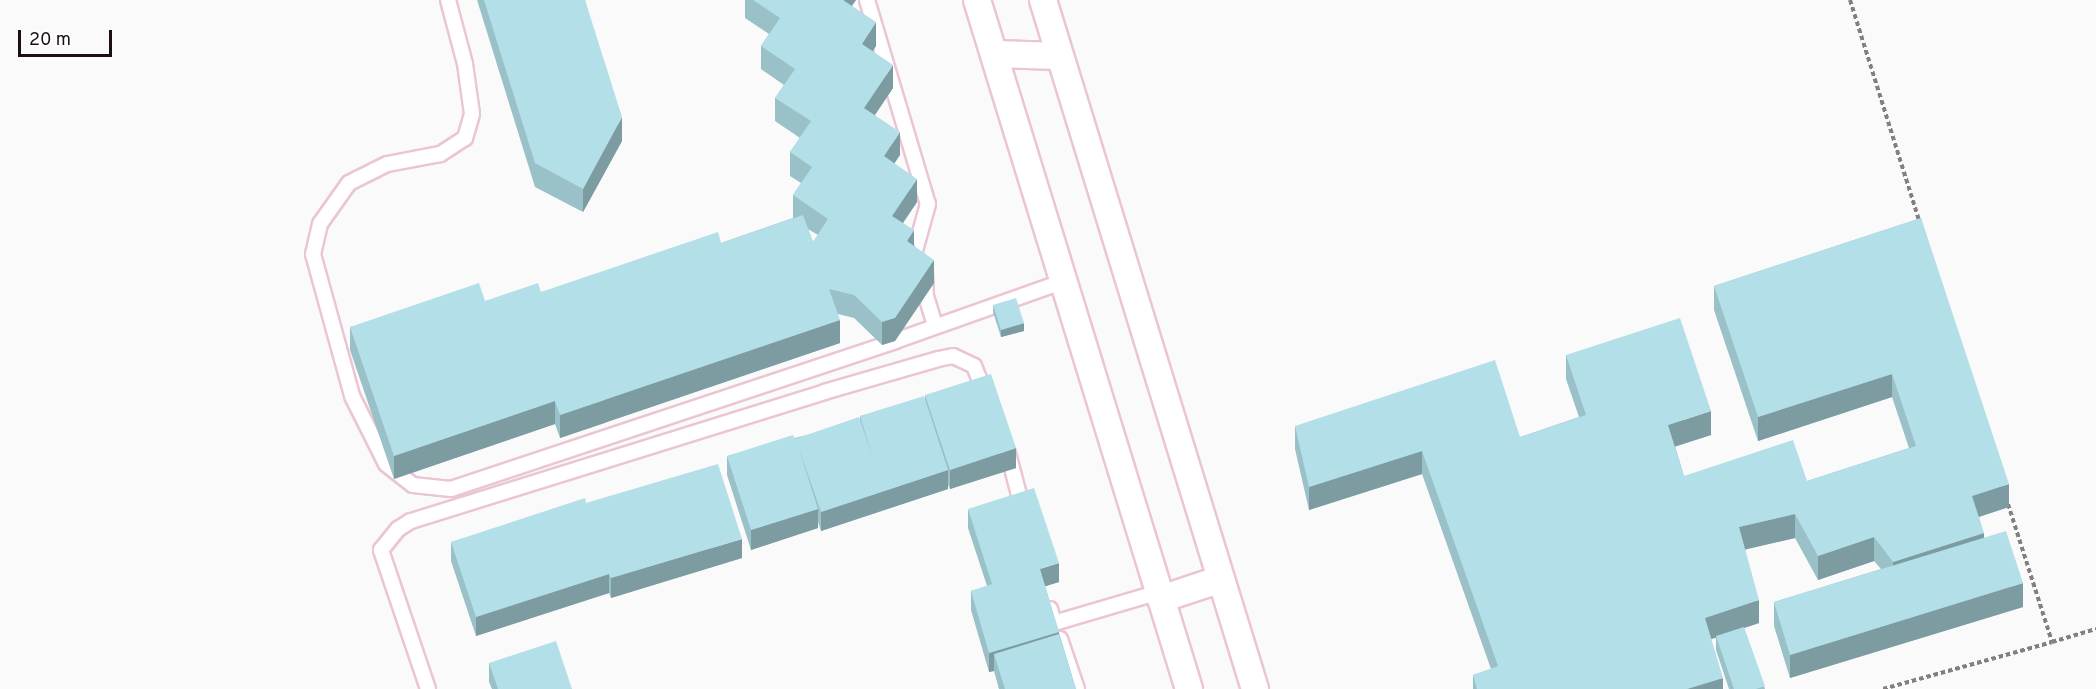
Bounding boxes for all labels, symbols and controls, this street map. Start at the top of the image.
scale bar [21,18,116,56]
text: 20 m [29,29,71,52]

